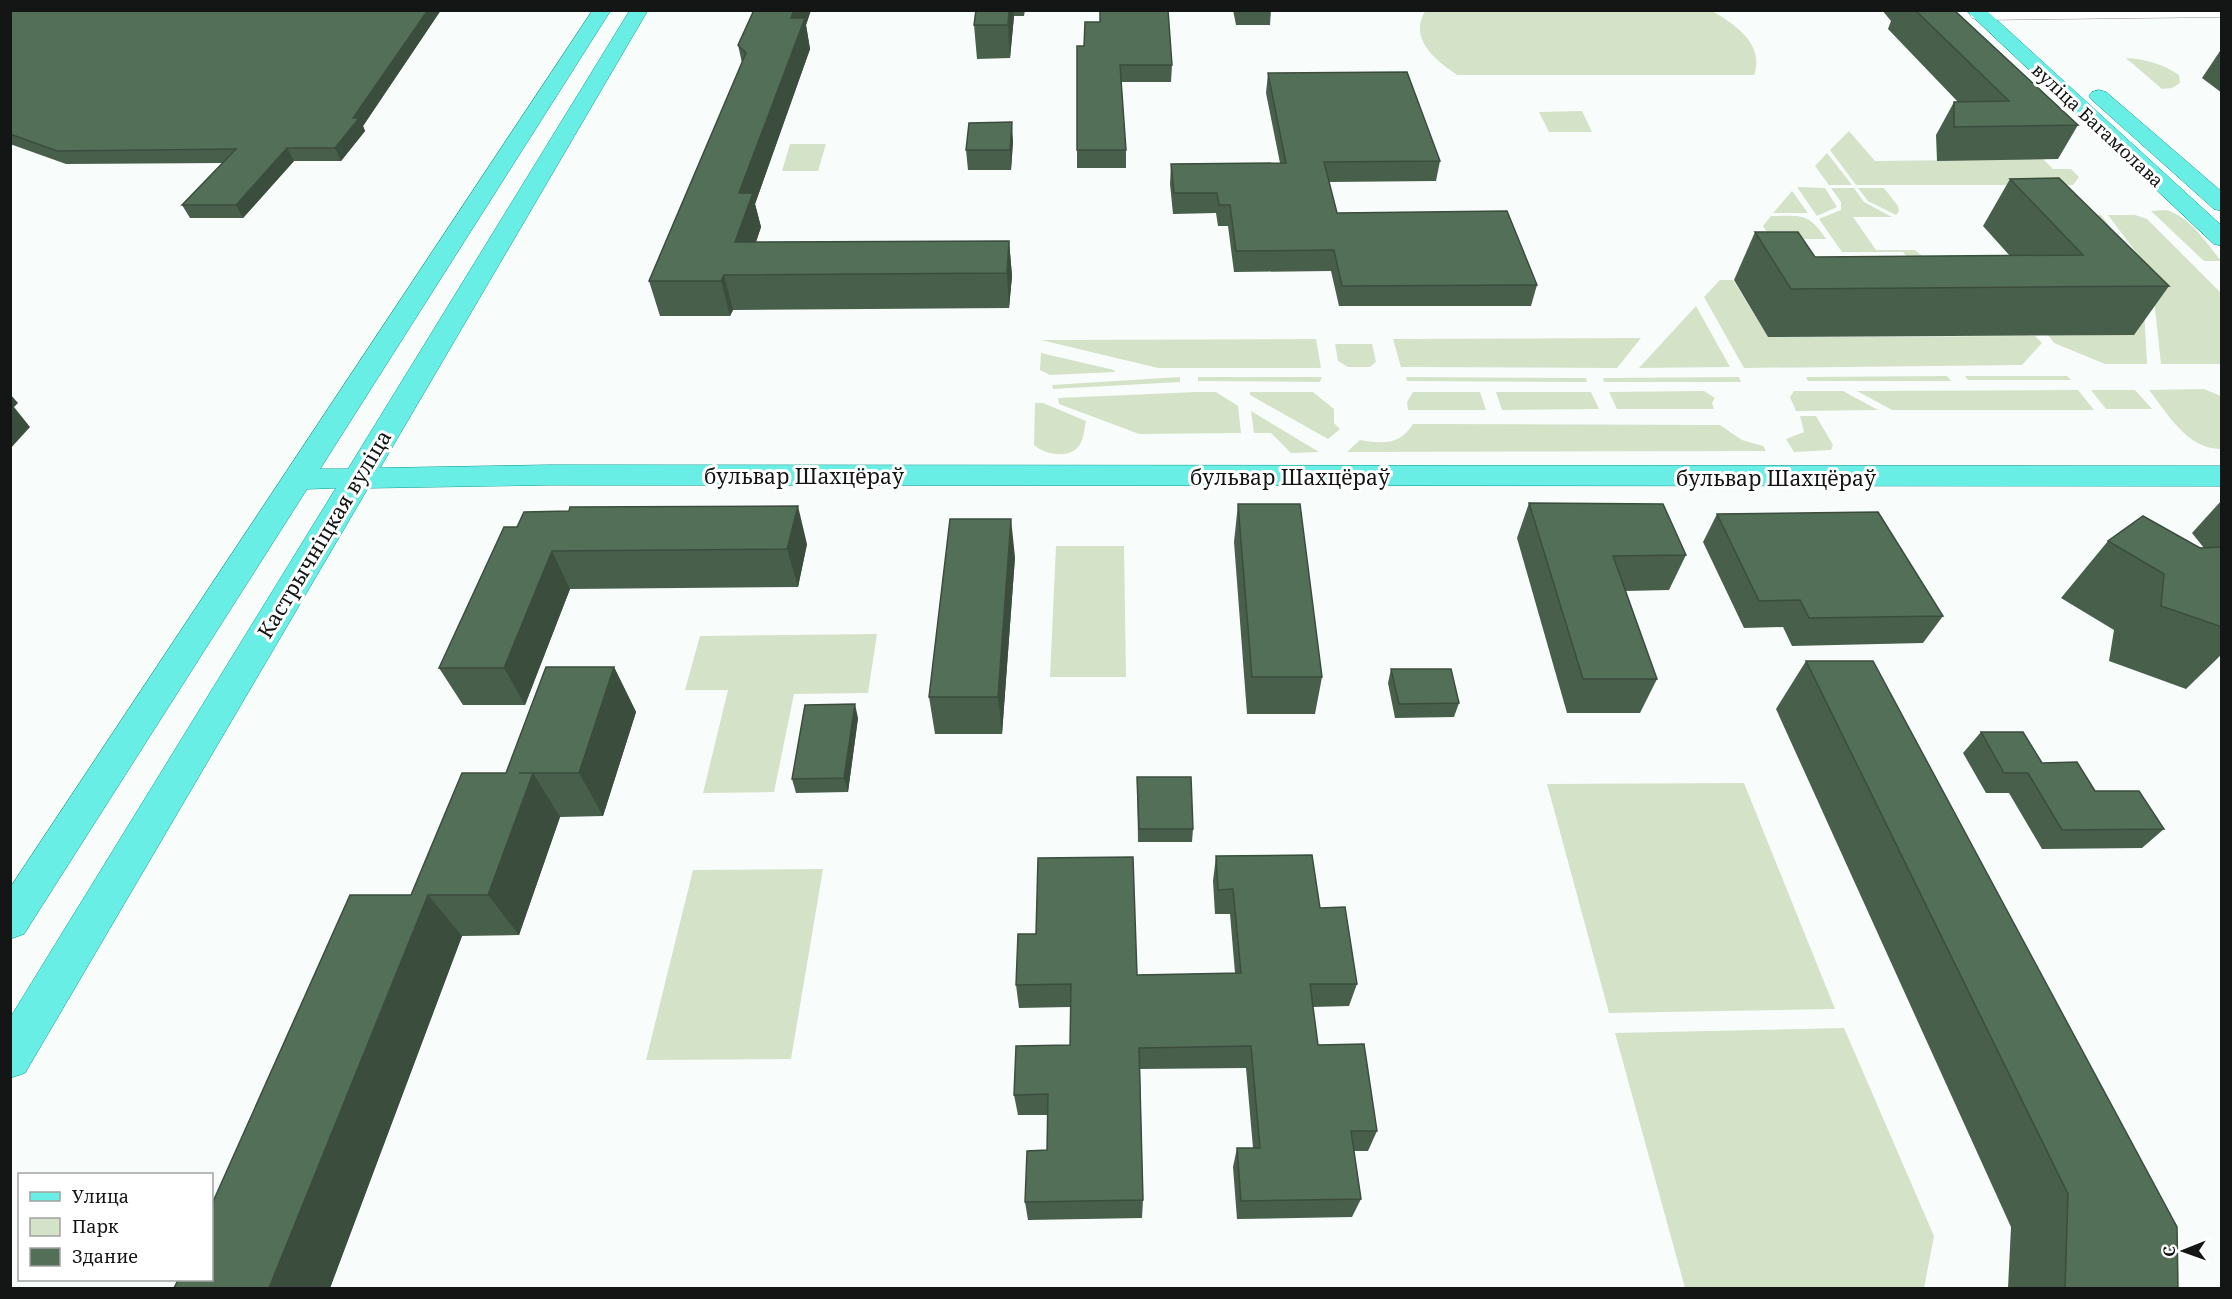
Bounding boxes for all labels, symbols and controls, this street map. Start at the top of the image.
street label: вуліца Багамолава [2027,58,2169,192]
street label: Кастрычніцкая вуліца [251,425,397,643]
street label: бульвар Шахцёраў [704,462,904,490]
street label: бульвар Шахцёраў [1190,463,1390,491]
street label: бульвар Шахцёраў [1676,464,1876,492]
legend [18,1173,213,1281]
text: Улица [72,1184,129,1208]
text: Парк [72,1214,119,1238]
north arrow [2154,1221,2214,1281]
text: Здание [72,1244,138,1268]
text: С [2158,1246,2180,1257]

